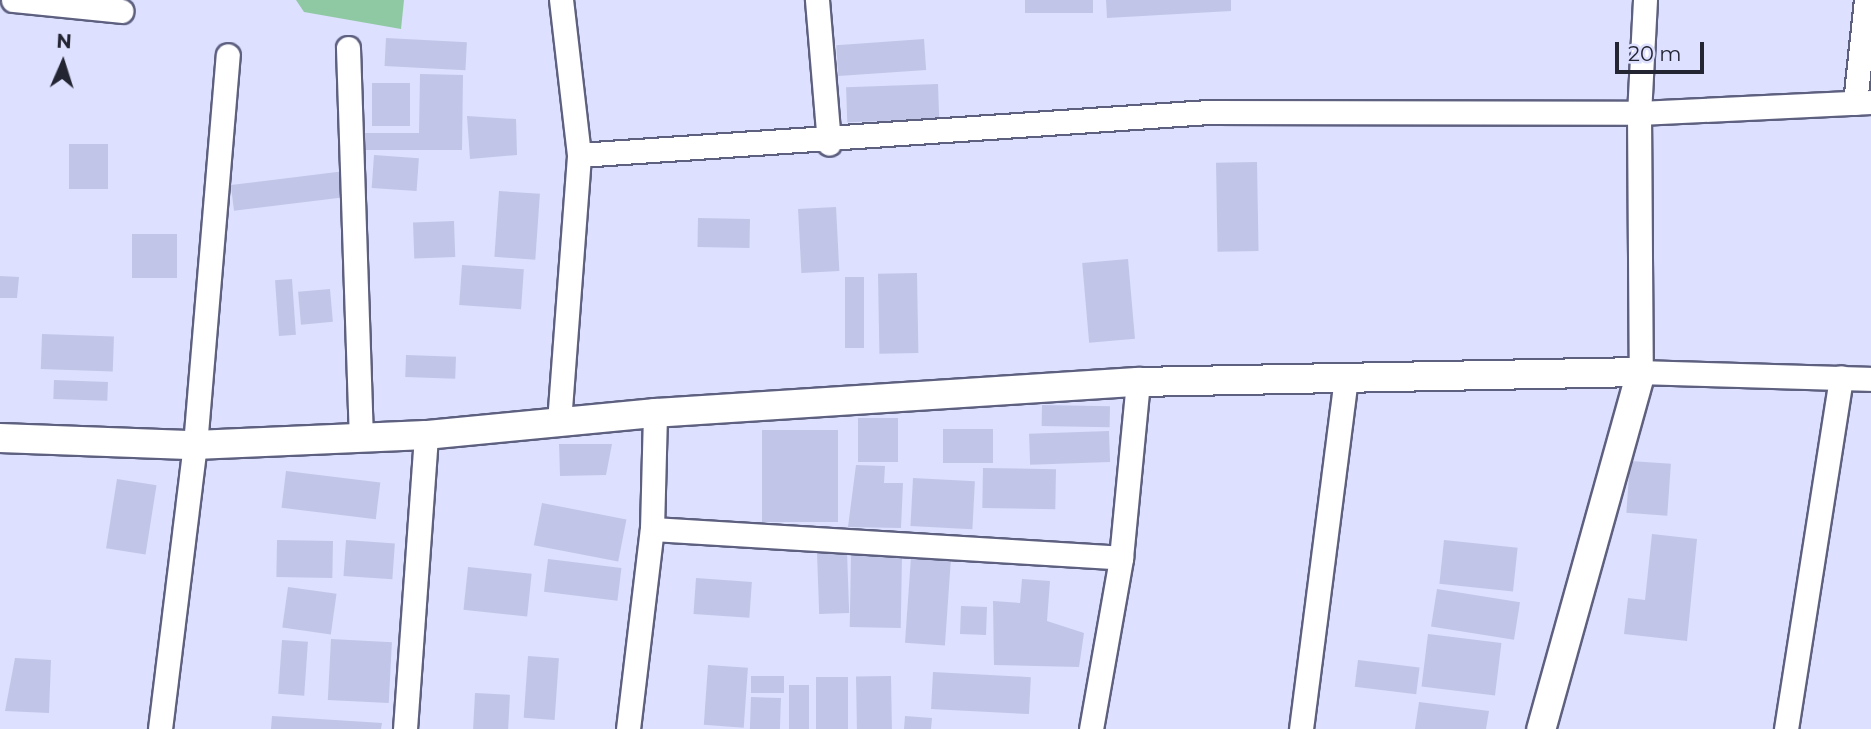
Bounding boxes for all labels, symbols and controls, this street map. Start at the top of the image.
north arrow [28,28,98,98]
scale bar [1619,28,1708,72]
text: N [56,30,72,53]
text: 20 m [1628,41,1682,66]

